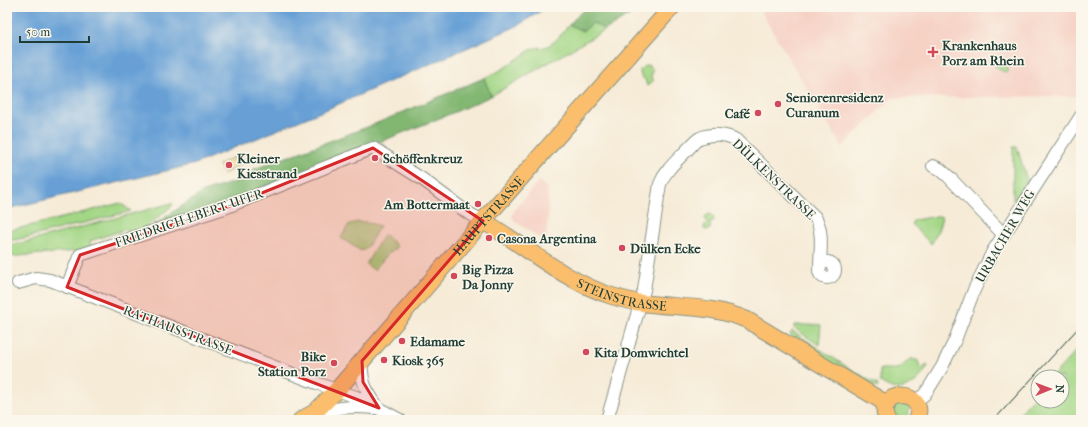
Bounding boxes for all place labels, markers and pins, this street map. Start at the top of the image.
place label: Krankenhaus Porz am Rhein [942,38,1025,68]
marker: Krankenhaus Porz am Rhein [927,46,939,58]
place label: Seniorenresidenz Curanum [786,90,884,120]
marker: Seniorenresidenz Curanum [773,99,783,109]
place label: Café [725,106,751,121]
marker: Café [753,108,763,118]
place label: Kleiner Kiesstrand [237,151,298,181]
place label: Schöffenkreuz [383,151,463,166]
marker: Schöffenkreuz [370,153,380,163]
marker: Kleiner Kiesstrand [224,160,234,170]
place label: Am Bottermaat [383,197,470,212]
marker: Am Bottermaat [473,199,483,209]
place label: Casona Argentina [497,231,597,247]
marker: Casona Argentina [484,233,494,243]
place label: Dülken Ecke [630,241,701,256]
marker: Dülken Ecke [617,243,627,253]
place label: Big Pizza Da Jonny [462,262,515,293]
marker: Big Pizza Da Jonny [449,271,459,281]
place label: Edamame [410,334,466,349]
marker: Edamame [397,336,407,346]
place label: Kita Domwichtel [594,345,689,360]
marker: Kita Domwichtel [581,347,591,357]
place label: Bike Station Porz [258,349,327,379]
place label: Kiosk 365 [392,353,444,369]
marker: Kiosk 365 [379,355,389,365]
marker: Bike Station Porz [329,358,339,368]

